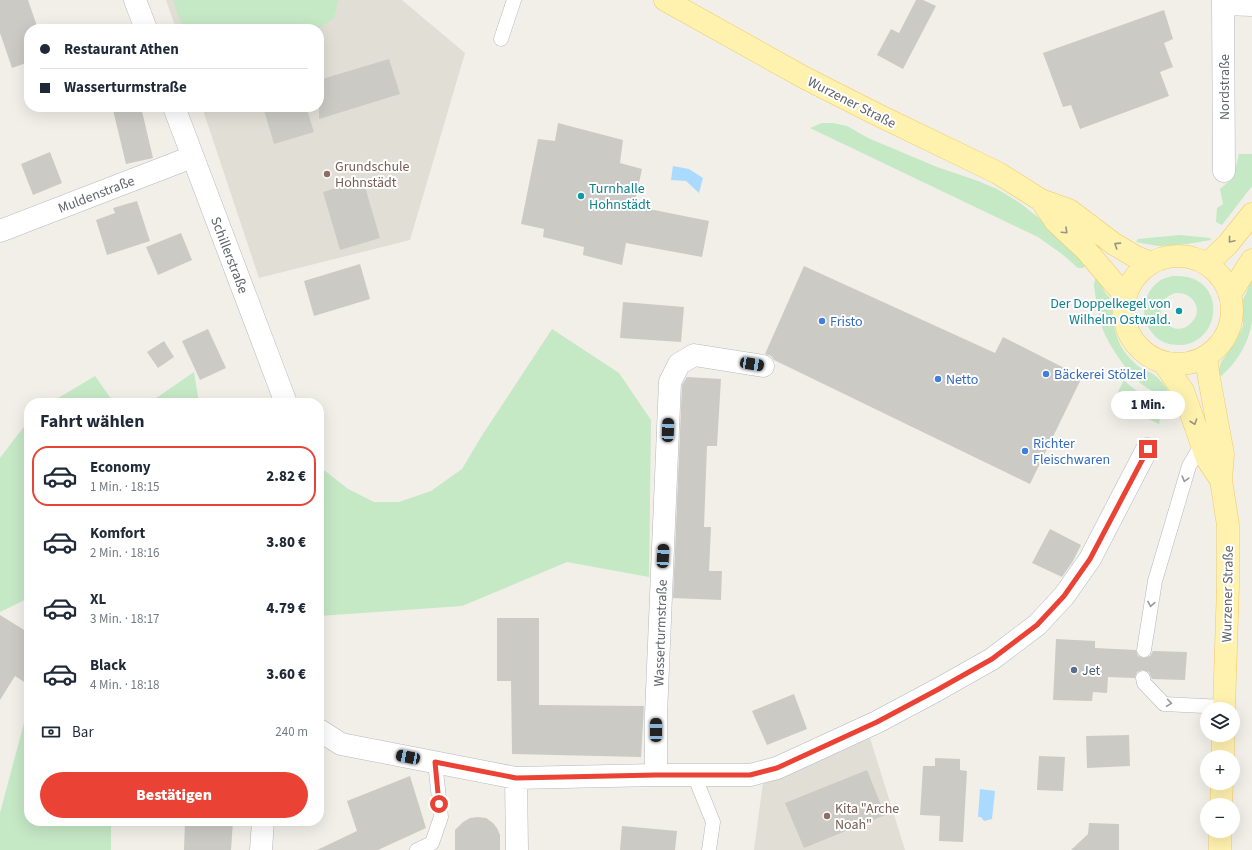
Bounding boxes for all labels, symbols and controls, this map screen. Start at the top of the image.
text: Restaurant Athen [64,39,179,60]
street label: Nordstraße [1215,54,1235,120]
street label: Wurzener Straße [804,72,899,134]
text: Wasserturmstraße [64,77,187,98]
place label: Grundschule Hohnstädt [335,157,410,193]
marker: Grundschule Hohnstädt [322,169,332,179]
street label: Muldenstraße [55,171,138,219]
place label: Turnhalle Hohnstädt [589,179,651,215]
marker: Turnhalle Hohnstädt [576,191,586,201]
street label: Schillerstraße [205,214,253,297]
one-way arrow [1060,226,1068,233]
one-way arrow [1228,236,1235,243]
one-way arrow [1114,243,1121,250]
place label: Der Doppelkegel von Wilhelm Ostwald. [1050,294,1171,330]
marker: Der Doppelkegel von Wilhelm Ostwald. [1174,306,1184,316]
place label: Fristo [830,312,863,332]
marker: Fristo [817,316,827,326]
car [739,356,765,372]
place label: Bäckerei Stölzel [1054,365,1147,385]
marker: Bäckerei Stölzel [1041,369,1051,379]
place label: Netto [946,370,978,390]
marker: Netto [933,374,943,384]
callout: 1 Min. [1111,391,1185,419]
text: 1 Min. [1131,396,1165,414]
text: Fahrt wählen [40,409,145,434]
car [662,418,674,442]
one-way arrow [1190,419,1198,426]
place label: Richter Fleischwaren [1033,434,1110,470]
route end [1139,440,1157,458]
marker: Richter Fleischwaren [1020,446,1030,456]
text: Economy [90,457,151,478]
icon: car [42,458,78,494]
text: 2.82 € [266,466,306,487]
one-way arrow [1181,475,1190,482]
text: 1 Min. · 18:15 [90,478,160,496]
text: Komfort [90,523,145,544]
icon: car [42,524,78,560]
text: 3.80 € [266,532,306,553]
text: 2 Min. · 18:16 [90,544,160,562]
car [656,544,670,568]
street label: Wurzener Straße [1217,545,1239,643]
street label: Wasserturmstraße [649,579,673,687]
text: XL [90,589,106,610]
icon: car [42,590,78,626]
text: 4.79 € [266,598,306,619]
one-way arrow [1147,601,1156,607]
text: 3 Min. · 18:17 [90,610,160,628]
text: Black [90,655,127,676]
icon: car [42,656,78,692]
place label: Jet [1082,661,1101,681]
text: 3.60 € [266,664,306,685]
marker: Jet [1069,665,1079,675]
text: 4 Min. · 18:18 [90,676,160,694]
one-way arrow [1166,698,1173,707]
map controls [1200,702,1240,838]
button: layers [1200,702,1240,742]
car [650,718,662,742]
icon: cash [40,721,62,743]
text: Bar [72,722,94,743]
text: 240 m [275,723,308,741]
car [395,749,421,765]
button: + [1200,750,1240,790]
button: Bestätigen [40,772,308,818]
route start [430,795,448,813]
button: − [1200,798,1240,838]
place label: Kita "Arche Noah" [835,799,899,835]
marker: Kita "Arche Noah" [822,811,832,821]

